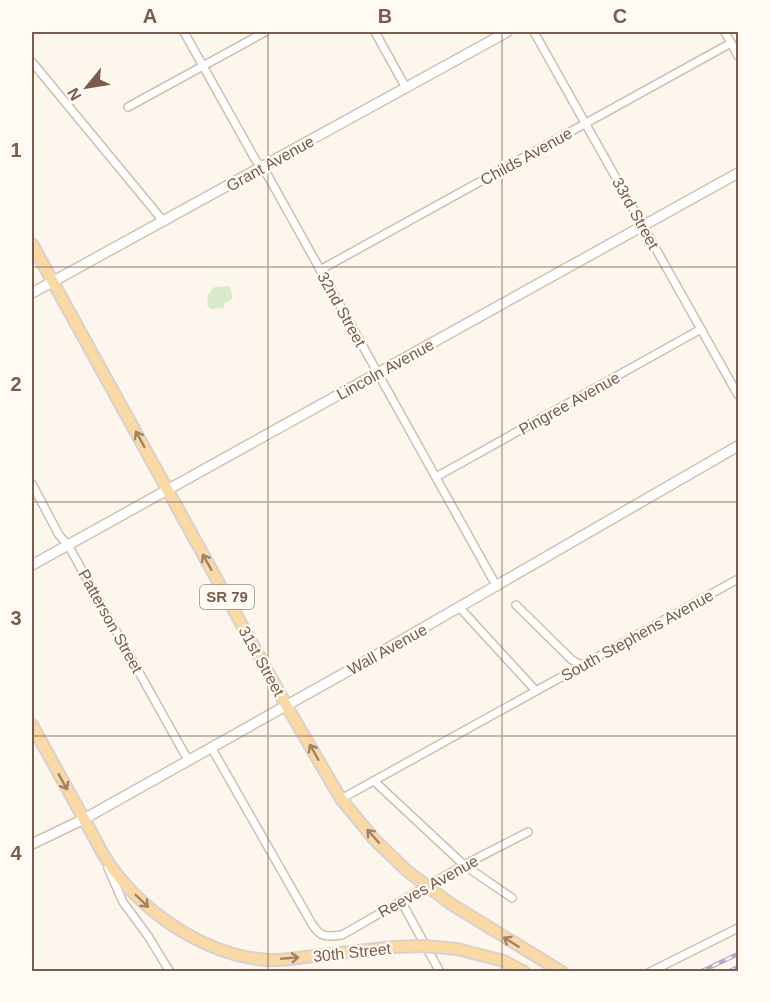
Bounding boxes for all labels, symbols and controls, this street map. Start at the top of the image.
text: A [143,5,157,27]
text: B [378,5,392,27]
text: C [613,5,627,27]
north arrow [57,57,117,117]
text: N [64,85,85,104]
street label: Childs Avenue [478,124,575,189]
street label: Grant Avenue [223,132,317,195]
text: 1 [10,139,22,161]
street label: 33rd Street [609,175,662,252]
street label: 32nd Street [314,269,369,350]
street label: Lincoln Avenue [334,336,437,403]
street label: Pingree Avenue [516,369,623,438]
text: 2 [10,373,22,395]
one-way arrow [133,430,145,447]
one-way arrow [201,554,213,571]
street label: Patterson Street [75,567,146,676]
road number: SR 79 [200,585,254,609]
street label: South Stephens Avenue [558,586,716,684]
text: 3 [10,607,22,629]
street label: Wall Avenue [345,621,430,678]
street label: 31st Street [235,623,288,700]
one-way arrow [307,744,319,761]
one-way arrow [58,772,69,790]
one-way arrow [366,829,380,844]
text: 4 [10,842,22,864]
street label: Reeves Avenue [375,852,481,921]
one-way arrow [134,894,149,909]
one-way arrow [503,935,520,948]
street label: 30th Street [312,940,392,965]
one-way arrow [279,952,299,963]

